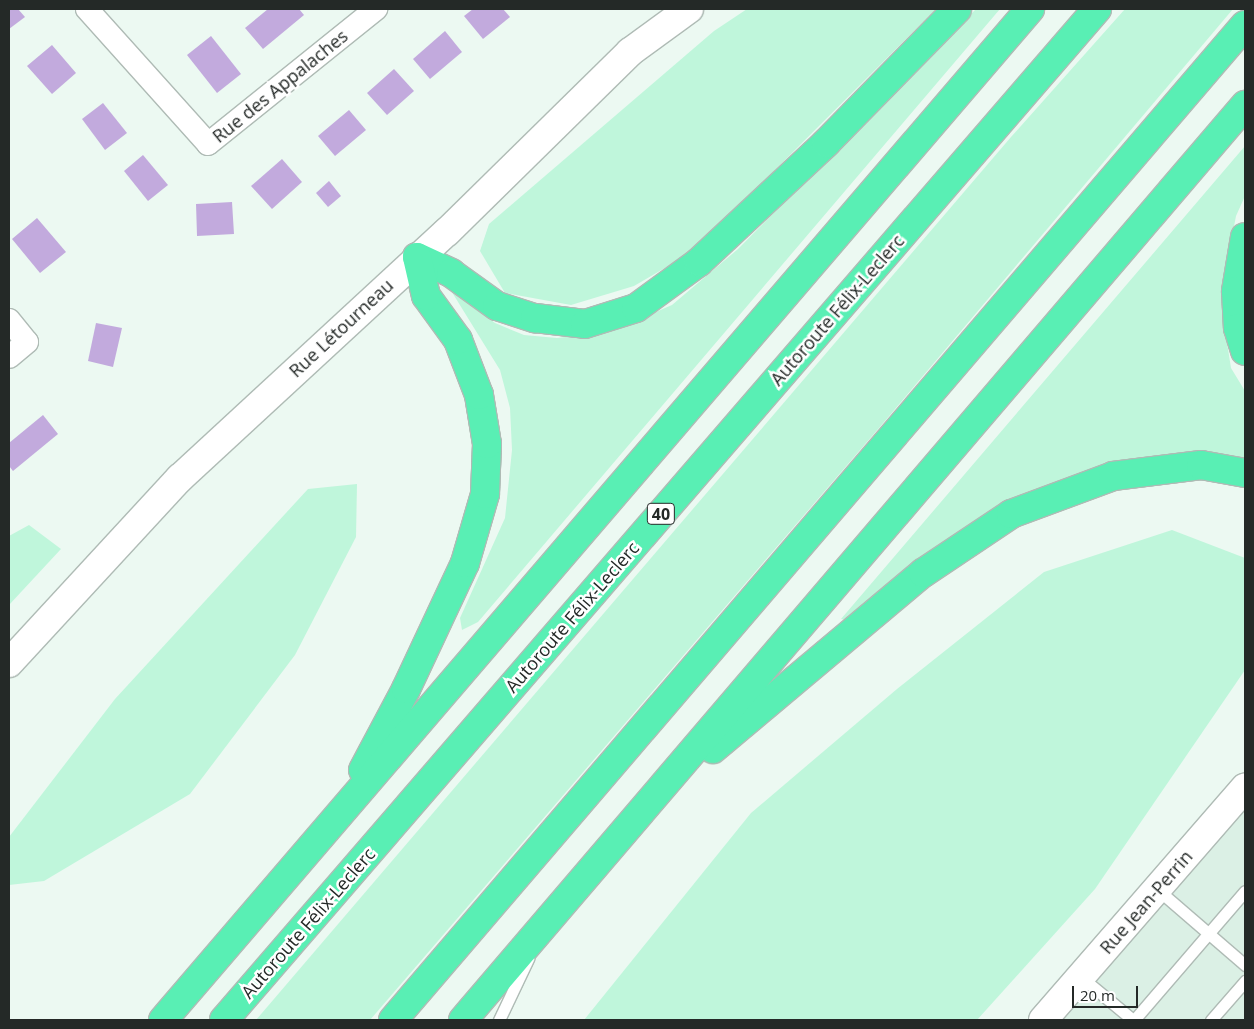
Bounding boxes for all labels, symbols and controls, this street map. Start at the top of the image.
street label: Rue des Appalaches [208,25,352,147]
street label: Autoroute Félix-Leclerc [766,230,908,390]
street label: Rue Létourneau [285,274,397,382]
road number: 40 [646,500,676,528]
street label: Autoroute Félix-Leclerc [501,537,643,697]
street label: Autoroute Félix-Leclerc [237,843,379,1003]
street label: Rue Jean-Perrin [1095,846,1197,958]
scale bar [1074,976,1140,1008]
text: 20 m [1080,985,1115,1005]

